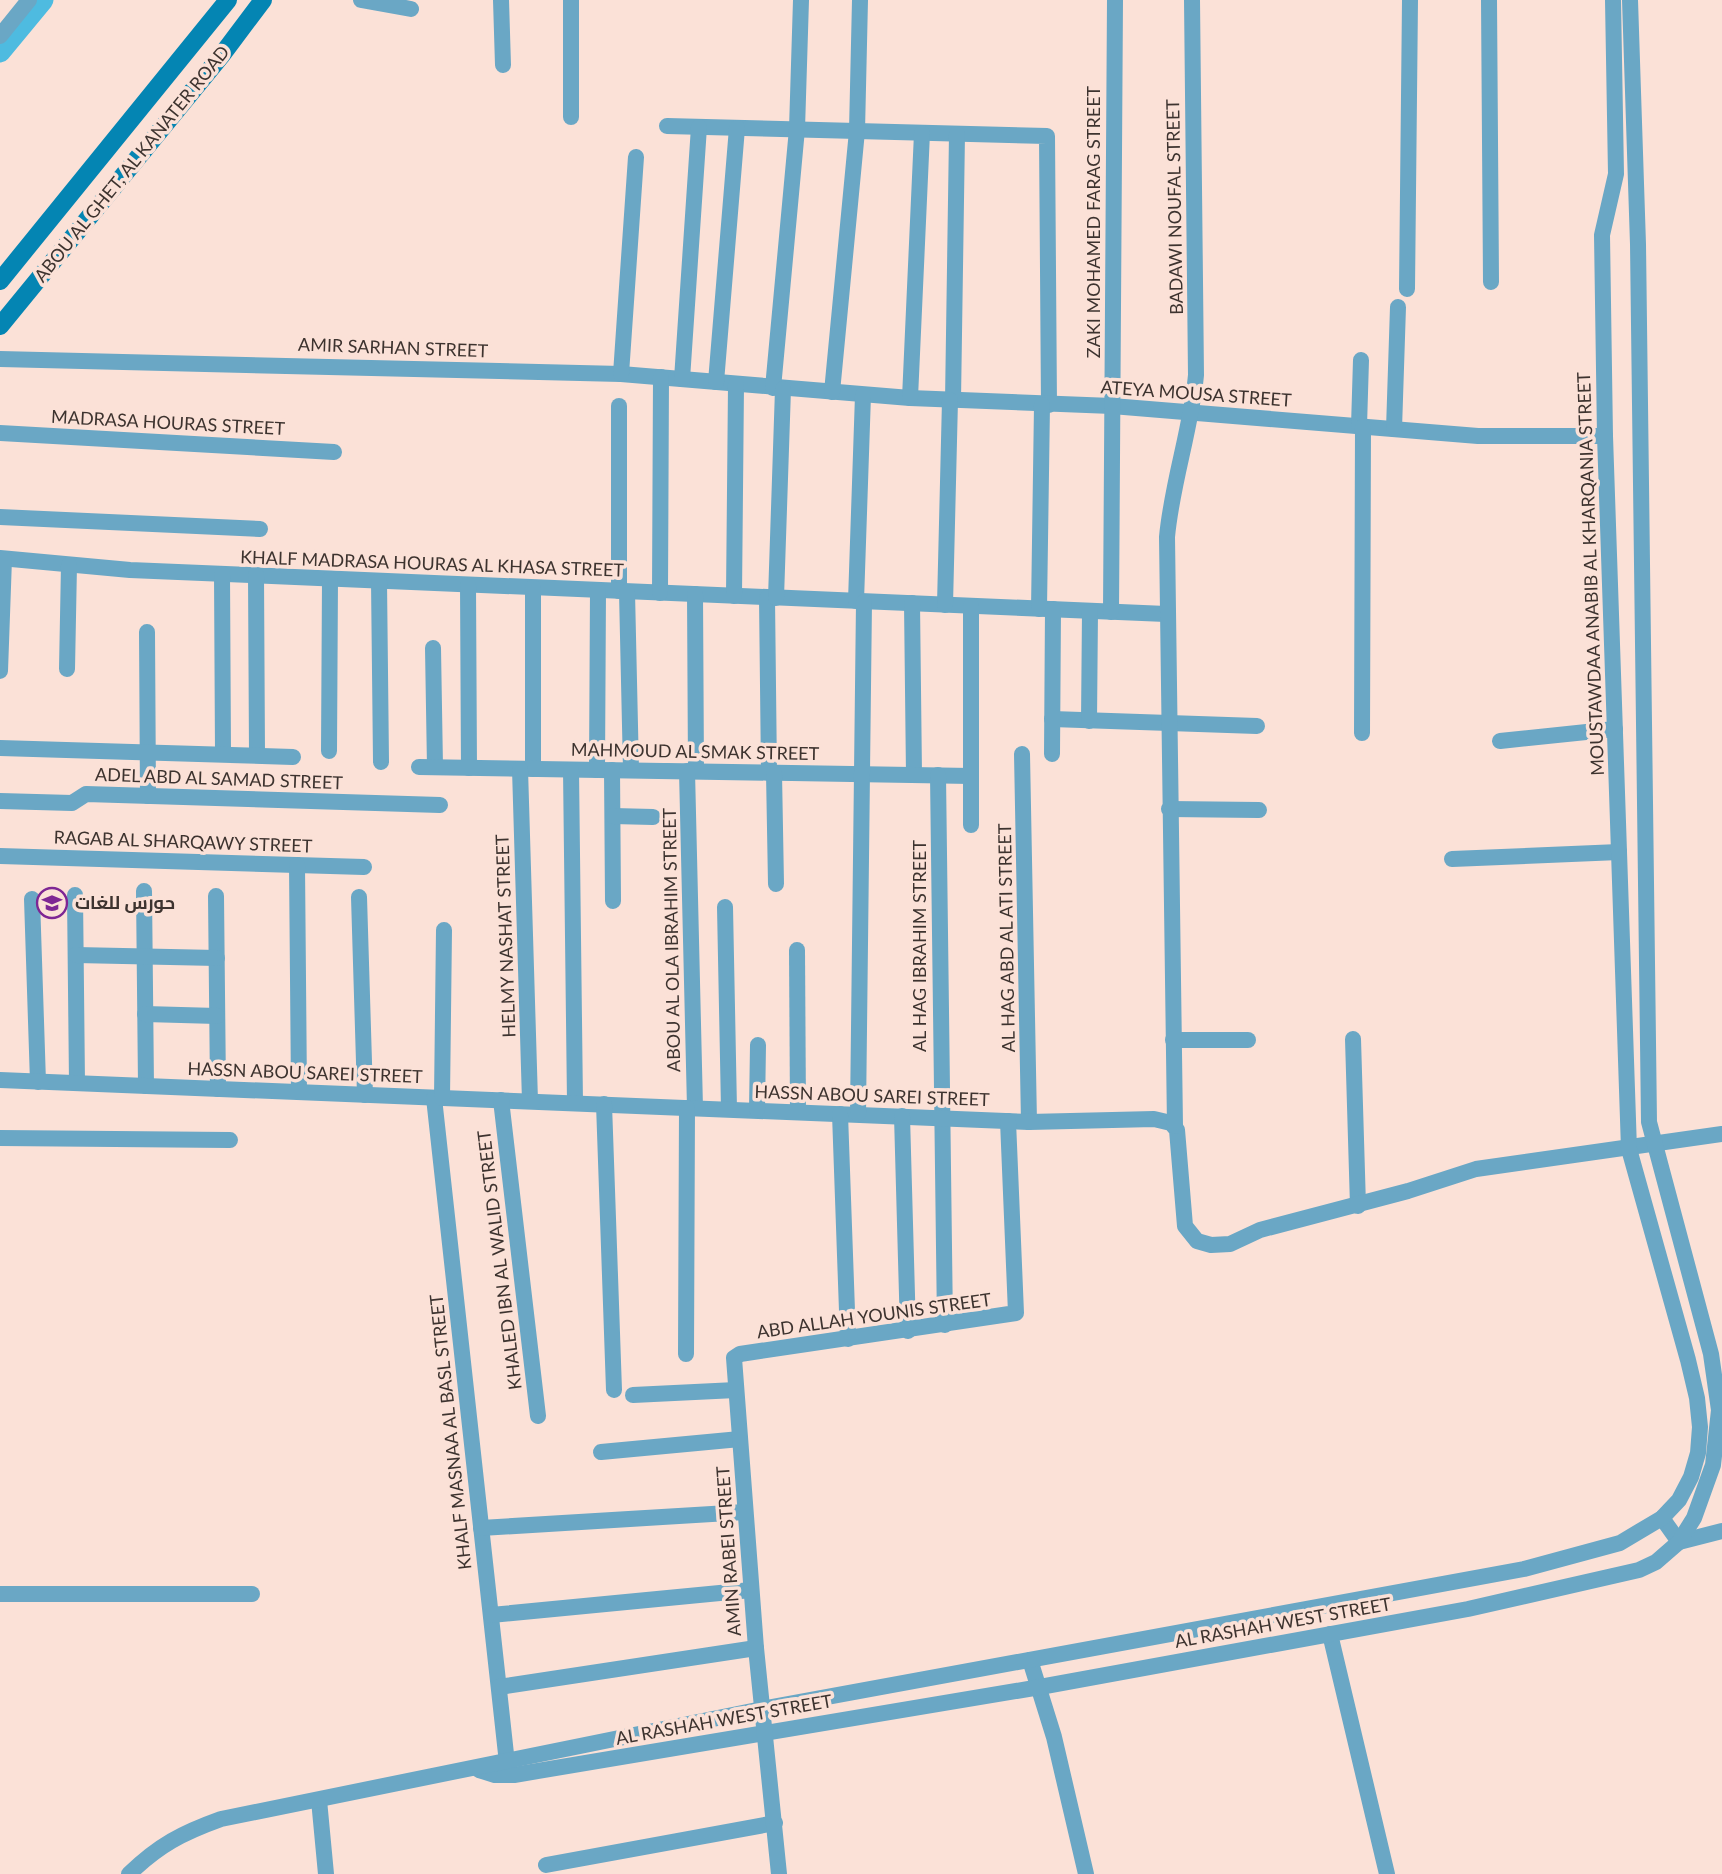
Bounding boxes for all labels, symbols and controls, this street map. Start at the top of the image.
street label: ABOU AL GHET, AL KANATER ROAD [29,41,234,286]
street label: ZAKI MOHAMED FARAG STREET [1082,85,1104,358]
street label: BADAWI NOUFAL STREET [1161,99,1187,315]
street label: AMIR SARHAN STREET [298,333,489,361]
street label: MOUSTAWDAA ANABIB AL KHARQANIA STREET [1572,371,1608,776]
street label: ATEYA MOUSA STREET [1100,375,1293,411]
street label: MADRASA HOURAS STREET [51,405,286,439]
street label: KHALF MADRASA HOURAS AL KHASA STREET [240,545,625,581]
street label: MAHMOUD AL SMAK STREET [571,738,820,764]
street label: ADEL ABD AL SAMAD STREET [95,763,344,793]
street label: ABOU AL OLA IBRAHIM STREET [658,807,684,1072]
street label: AL HAG ABD AL ATI STREET [993,823,1019,1053]
street label: RAGAB AL SHARQAWY STREET [53,825,313,857]
street label: HELMY NASHAT STREET [490,834,520,1038]
street label: AL HAG IBRAHIM STREET [908,840,930,1052]
school or university icon: حورس للغات [35,886,69,920]
place label: حورس للغات [75,891,175,914]
street label: HASSN ABOU SAREI STREET [187,1057,423,1087]
street label: HASSN ABOU SAREI STREET [754,1080,990,1110]
street label: KHALED IBN AL WALID STREET [472,1129,526,1391]
street label: ABD ALLAH YOUNIS STREET [755,1288,993,1342]
street label: KHALF MASNAA AL BASL STREET [425,1293,475,1571]
street label: AMIN RABEI STREET [711,1465,745,1637]
street label: AL RASHAH WEST STREET [1173,1592,1393,1652]
street label: AL RASHAH WEST STREET [614,1689,834,1749]

